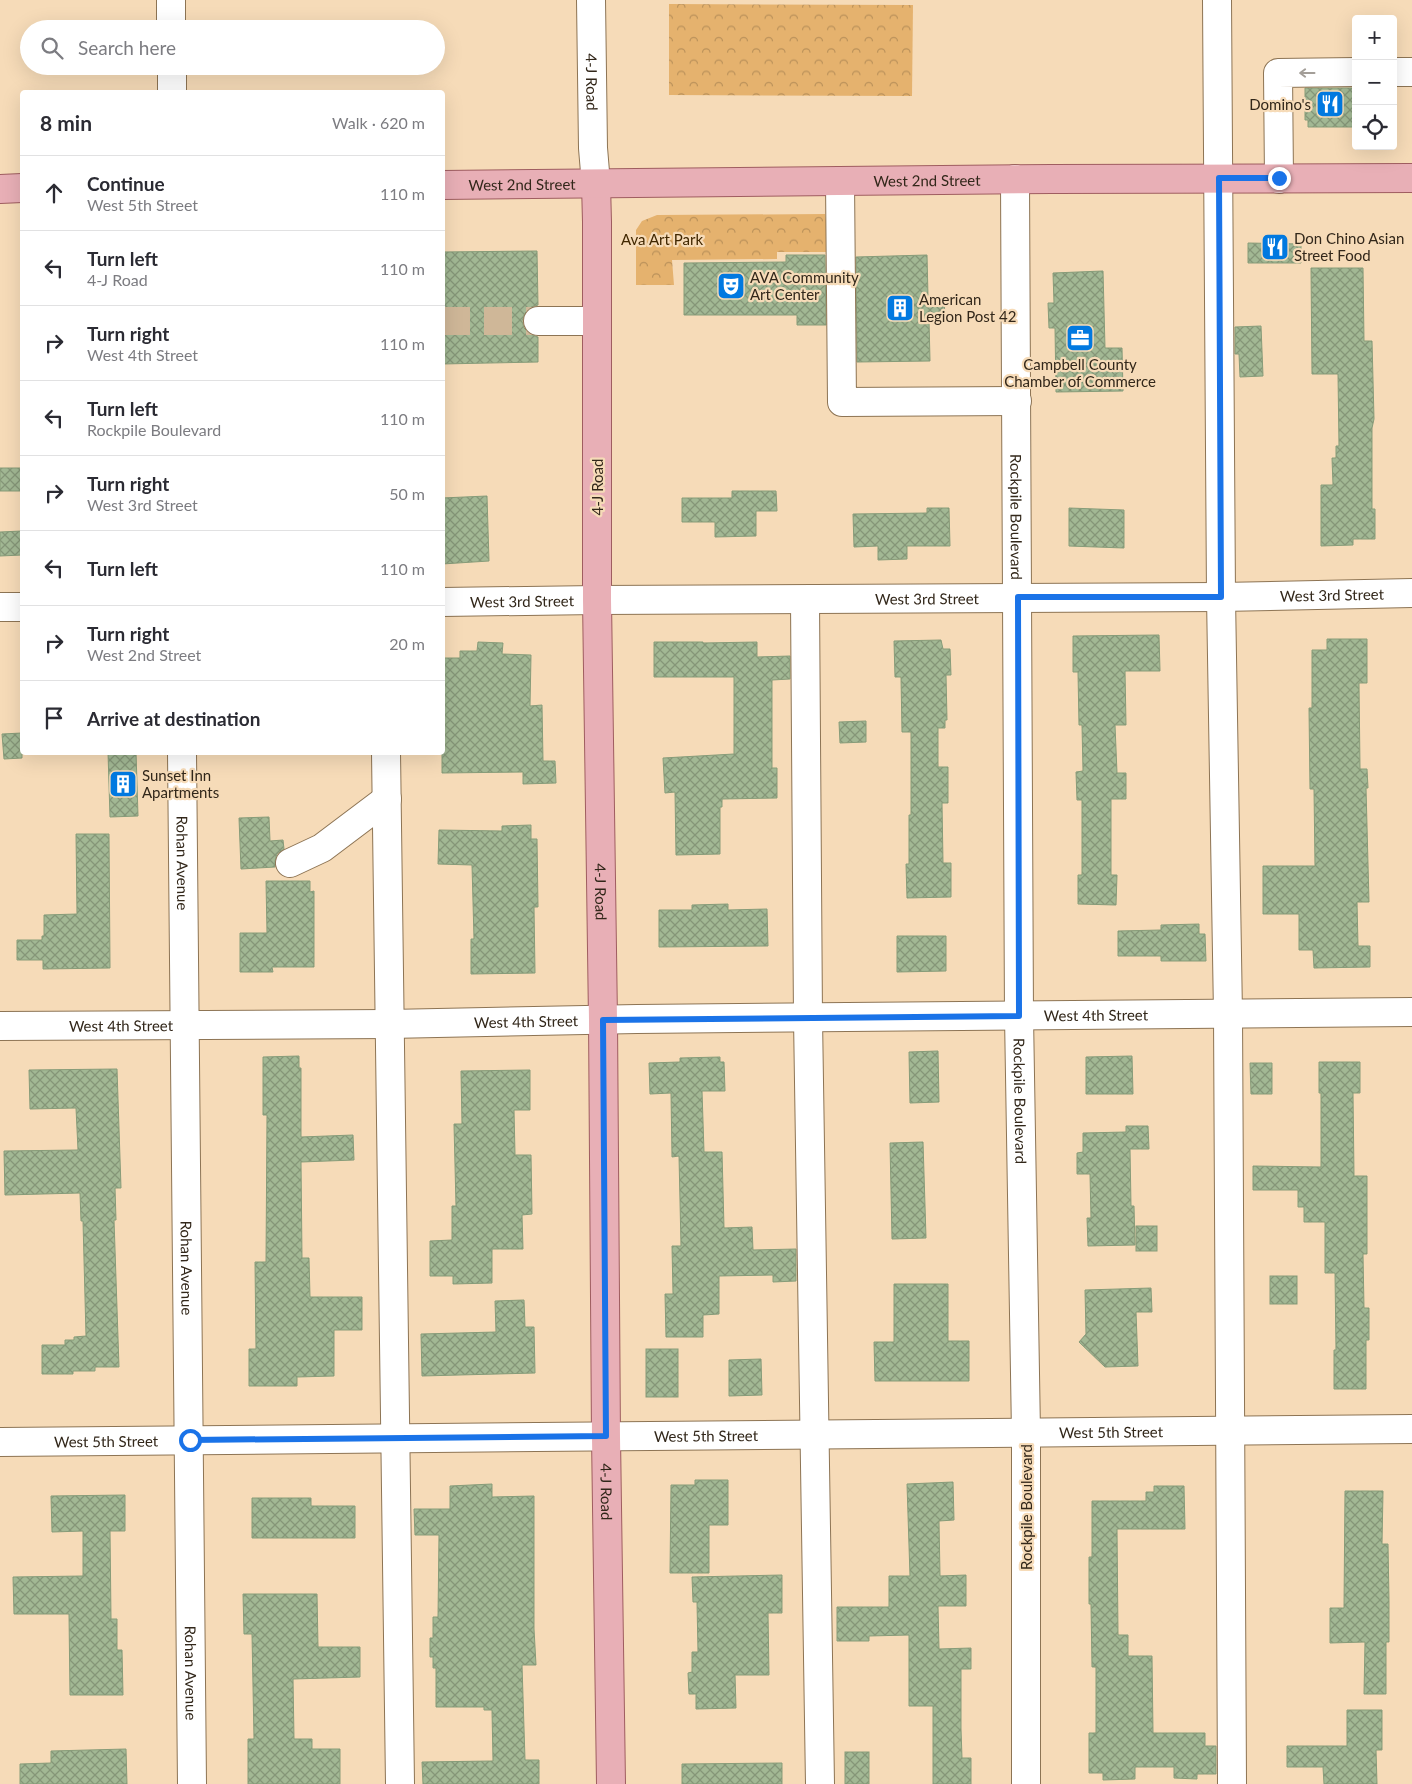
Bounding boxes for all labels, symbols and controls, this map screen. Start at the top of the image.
map controls [1352,15,1397,150]
button: + [1352,15,1397,60]
search box [20,20,445,75]
icon: search [38,34,66,62]
text: Search here [78,36,176,59]
street label: 4-J Road [583,53,601,111]
button: − [1352,60,1397,105]
one-way arrow [1299,68,1316,78]
restaurant icon: Domino's [1315,89,1345,119]
place label: Domino's [1249,95,1311,113]
button: locate [1352,105,1397,150]
text: 8 min [40,110,92,135]
text: Walk · 620 m [332,113,425,132]
route end [1268,167,1291,190]
street label: West 2nd Street [873,171,981,190]
text: Continue [87,172,165,195]
street label: West 2nd Street [468,175,576,194]
icon: ahead [40,179,68,207]
text: 110 m [380,184,425,203]
text: West 5th Street [87,195,198,214]
place label: Don Chino Asian Street Food [1294,229,1404,264]
park label: Ava Art Park [621,230,703,248]
restaurant icon: Don Chino Asian Street Food [1260,232,1290,262]
text: Turn left [87,247,158,270]
icon: left [40,254,68,282]
text: 110 m [380,259,425,278]
place label: AVA Community Art Center [750,268,859,303]
text: 4-J Road [87,270,148,289]
theatre icon: AVA Community Art Center [716,271,746,301]
place label: American Legion Post 42 [919,290,1016,325]
building icon: American Legion Post 42 [885,293,915,323]
text: Turn right [87,322,169,345]
office icon: Campbell County Chamber of Commerce [1065,323,1095,353]
icon: right [40,329,68,357]
text: 110 m [380,334,425,353]
text: West 4th Street [87,345,198,364]
place label: Campbell County Chamber of Commerce [1004,355,1156,390]
text: Turn left [87,397,158,420]
icon: left [40,404,68,432]
text: 110 m [380,409,425,428]
text: Rockpile Boulevard [87,420,221,439]
street label: Rockpile Boulevard [1007,454,1026,580]
street label: 4-J Road [588,459,606,515]
text: Turn right [87,472,169,495]
icon: right [40,479,68,507]
text: 50 m [389,484,425,503]
text: West 3rd Street [87,495,198,514]
icon: left [40,554,68,582]
text: Turn left [87,557,158,580]
text: 110 m [380,559,425,578]
street label: West 3rd Street [1280,585,1385,605]
street label: West 3rd Street [875,589,980,608]
street label: West 3rd Street [470,591,575,611]
text: Turn right [87,622,169,645]
icon: right [40,629,68,657]
text: 20 m [389,634,425,653]
text: West 2nd Street [87,645,201,664]
icon: arrive [40,704,68,732]
text: Arrive at destination [87,707,260,730]
place label: Sunset Inn Apartments [142,766,219,801]
building icon: Sunset Inn Apartments [108,769,138,799]
street label: Rohan Avenue [173,816,192,910]
street label: 4-J Road [592,863,611,921]
street label: West 4th Street [1044,1005,1149,1024]
street label: West 4th Street [474,1011,579,1031]
street label: West 4th Street [69,1016,174,1035]
street label: Rockpile Boulevard [1010,1038,1030,1164]
street label: Rohan Avenue [177,1221,197,1315]
street label: West 5th Street [1059,1422,1164,1441]
street label: West 5th Street [654,1426,759,1445]
route start [179,1429,202,1452]
street label: West 5th Street [54,1432,159,1451]
street label: Rockpile Boulevard [1017,1444,1035,1570]
street label: 4-J Road [597,1463,616,1521]
street label: Rohan Avenue [182,1626,201,1720]

